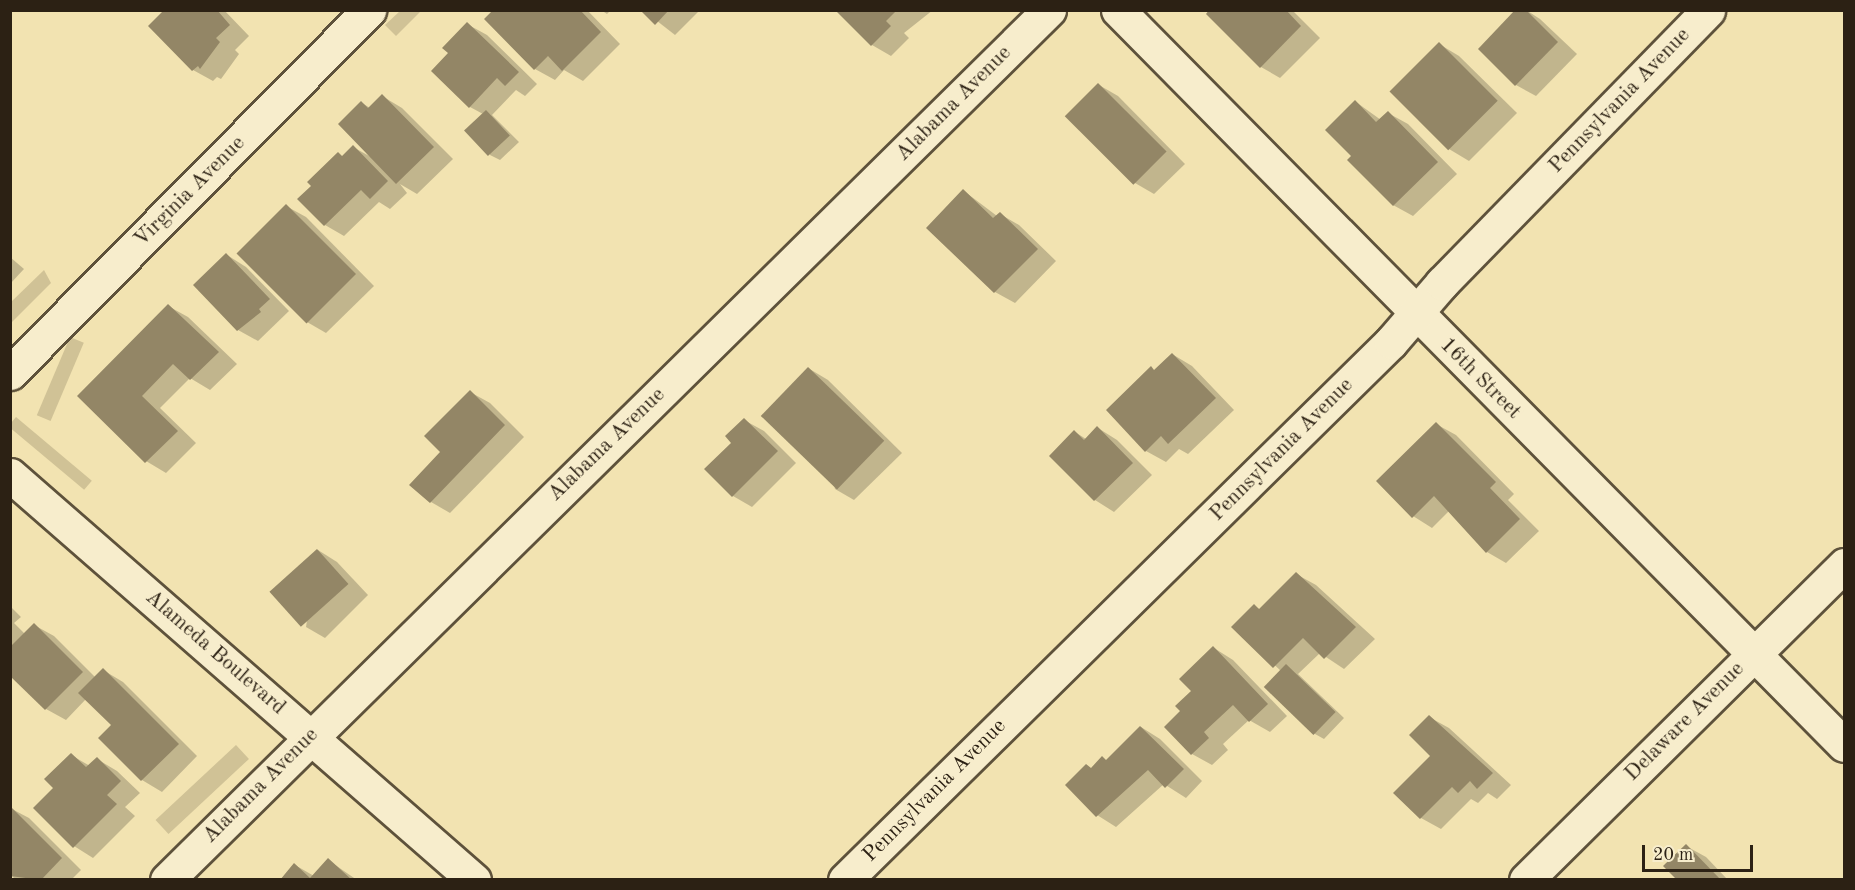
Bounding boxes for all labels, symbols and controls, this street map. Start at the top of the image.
street label: Pennsylvania Avenue [1544,23,1696,179]
street label: Alabama Avenue [891,41,1017,167]
street label: Virginia Avenue [129,131,251,253]
street label: 16th Street [1434,333,1526,425]
street label: Pennsylvania Avenue [1205,373,1359,527]
street label: Alabama Avenue [543,383,671,507]
street label: Alameda Boulevard [140,585,290,721]
street label: Delaware Avenue [1620,657,1750,787]
street label: Pennsylvania Avenue [858,714,1012,868]
street label: Alabama Avenue [198,723,324,849]
scale bar [1645,833,1756,871]
text: 20 m [1653,846,1693,864]

